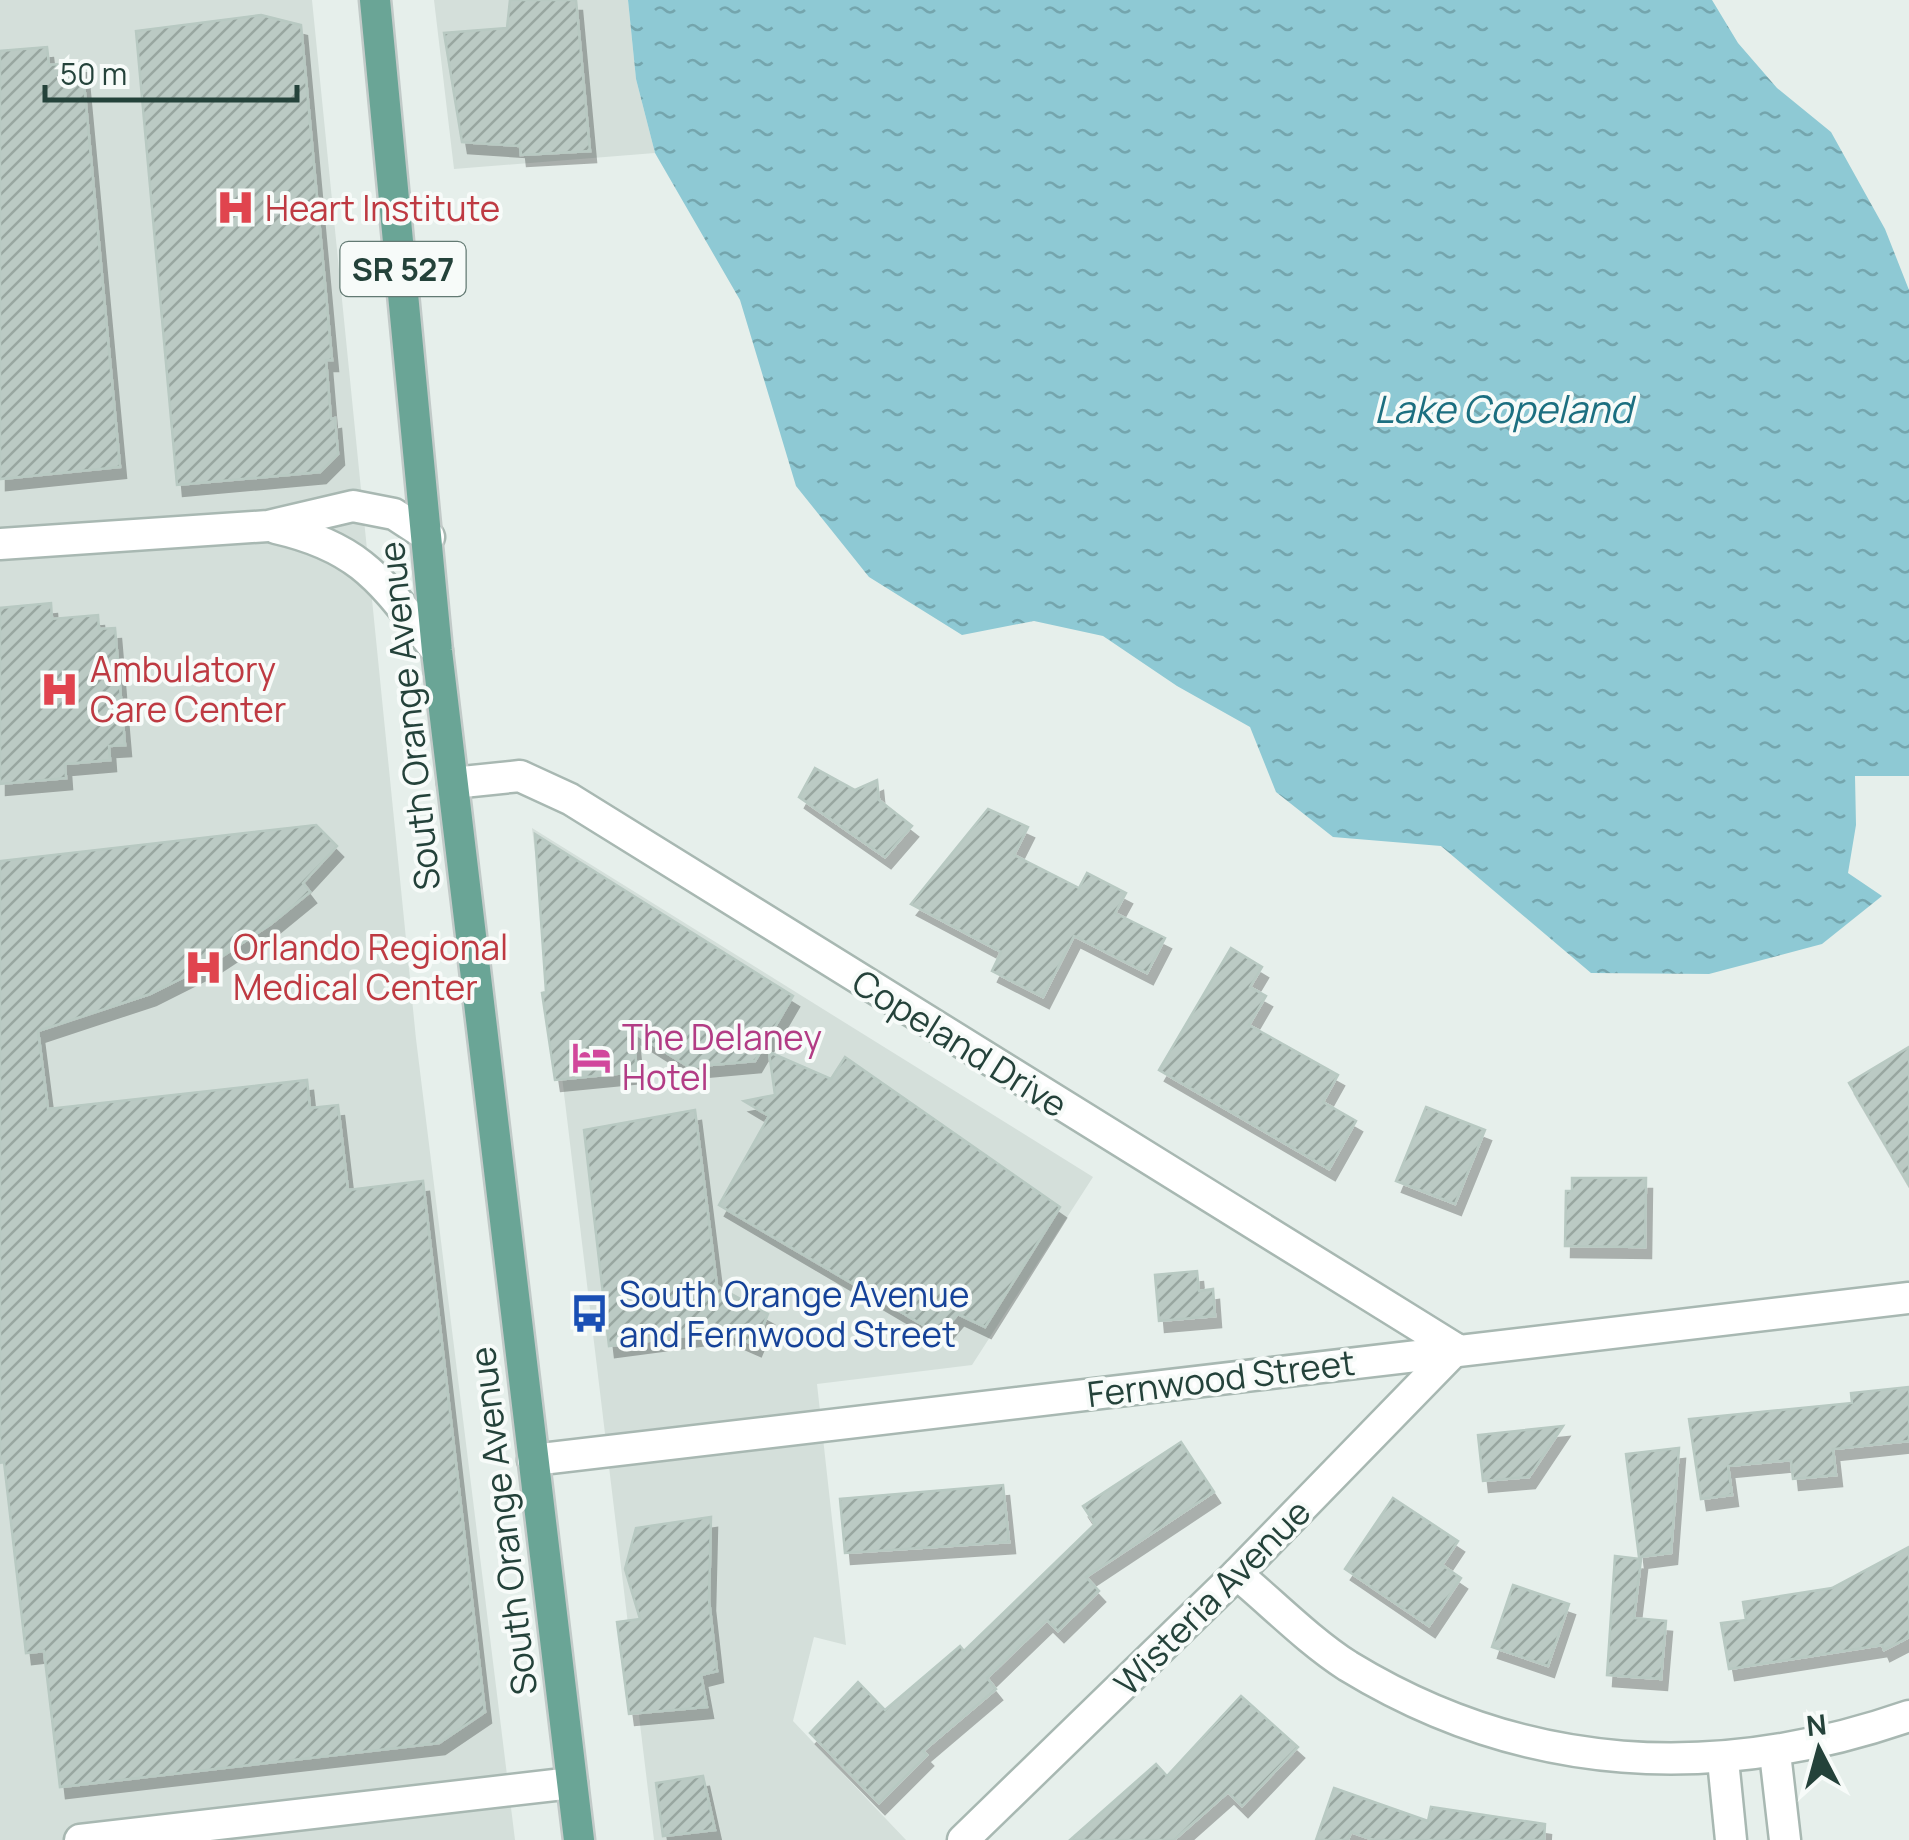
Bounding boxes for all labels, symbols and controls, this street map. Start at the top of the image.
scale bar [45,40,298,102]
text: 50 m [60,53,127,94]
place label: Heart Institute [265,184,500,232]
hospital icon: Heart Institute [214,187,256,229]
road number: SR 527 [340,242,466,296]
water label: Lake Copeland [1374,382,1637,434]
street label: South Orange Avenue [367,539,451,893]
place label: Ambulatory Care Center [90,645,286,733]
hospital icon: Ambulatory Care Center [39,668,81,710]
place label: Orlando Regional Medical Center [233,923,508,1011]
hospital icon: Orlando Regional Medical Center [182,946,224,988]
street label: Copeland Drive [843,958,1077,1128]
place label: The Delaney Hotel [622,1013,822,1101]
hotel icon: The Delaney Hotel [571,1036,613,1078]
place label: South Orange Avenue and Fernwood Street [619,1270,969,1358]
bus stop icon: South Orange Avenue and Fernwood Street [568,1293,610,1335]
street label: Fernwood Street [1085,1338,1357,1418]
street label: South Orange Avenue [458,1344,548,1698]
street label: Wisteria Avenue [1103,1488,1321,1706]
north arrow [1769,1700,1869,1800]
text: N [1804,1704,1828,1744]

